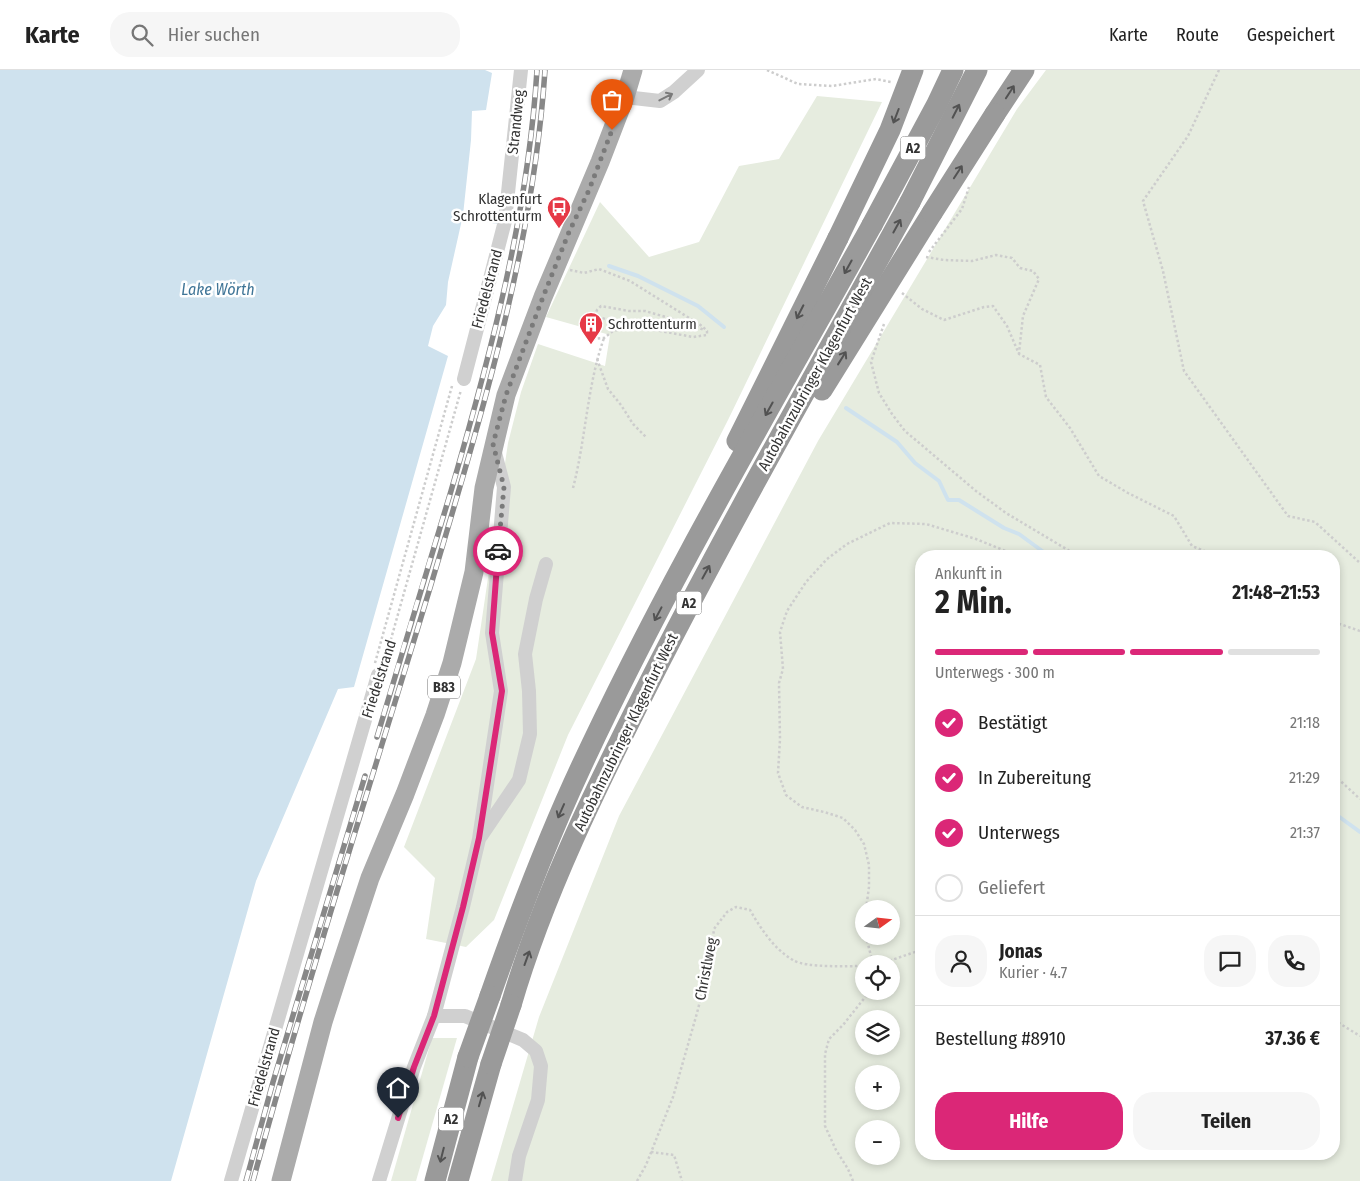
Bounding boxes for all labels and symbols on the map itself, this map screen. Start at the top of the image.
pin [591,79,633,130]
one-way arrow [1005,85,1015,99]
street label: Strandweg [504,89,528,155]
one-way arrow [658,92,673,102]
one-way arrow [951,104,961,119]
one-way arrow [891,107,900,123]
road number: A2 [900,136,926,160]
one-way arrow [953,166,963,180]
place label: Klagenfurt Schrottenturm [453,190,542,225]
bus stop icon: Klagenfurt Schrottenturm [546,195,572,229]
one-way arrow [892,220,902,234]
street label: Friedelstrand [468,247,506,331]
one-way arrow [843,260,853,275]
street label: Autobahnzubringer Klagenfurt West [754,274,876,474]
water label: Lake Wörth [181,280,255,299]
one-way arrow [795,305,805,320]
building icon: Schrottenturm [578,311,604,345]
place label: Schrottenturm [608,315,697,333]
one-way arrow [838,351,848,365]
one-way arrow [764,402,774,417]
courier [473,526,523,576]
one-way arrow [701,565,711,580]
road number: A2 [676,592,702,614]
one-way arrow [652,606,662,621]
street label: Autobahnzubringer Klagenfurt West [570,630,682,834]
street label: Friedelstrand [358,638,400,720]
road number: B83 [428,676,460,698]
one-way arrow [556,803,566,818]
north arrow [855,900,900,945]
street label: Christlweg [691,936,721,1002]
one-way arrow [523,951,532,967]
street label: Friedelstrand [244,1025,284,1109]
pin [377,1067,419,1118]
one-way arrow [477,1092,487,1108]
road number: A2 [438,1108,464,1130]
one-way arrow [436,1146,446,1162]

